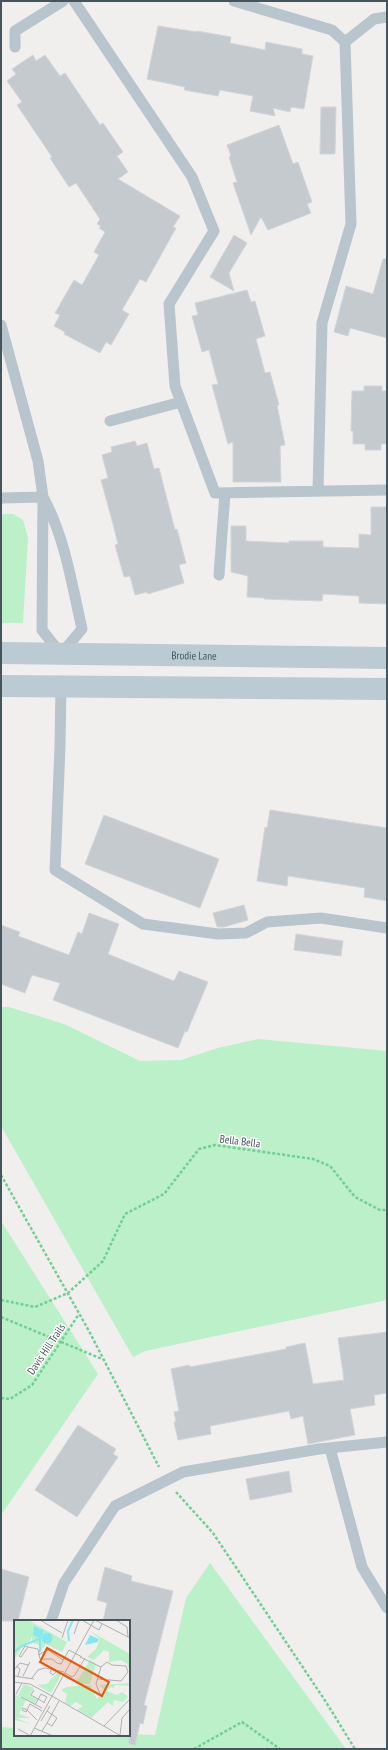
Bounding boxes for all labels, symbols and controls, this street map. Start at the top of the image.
street label: Brodie Lane [171,648,217,663]
street label: Bella Bella [219,1132,261,1150]
street label: Davis Hill Trails [24,1321,68,1377]
inset map [14,1620,130,1736]

